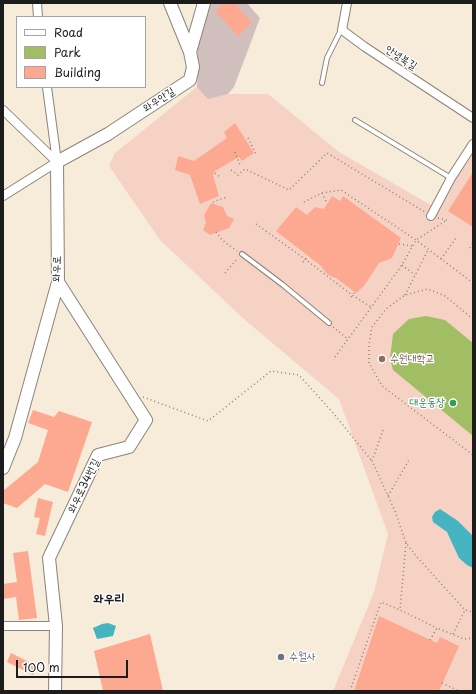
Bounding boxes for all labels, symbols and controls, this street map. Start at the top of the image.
legend [16,16,146,88]
text: Road [54,23,83,41]
text: Park [54,43,81,61]
street label: 안녕북길 [383,43,419,73]
text: Building [54,63,101,81]
street label: 와우안길 [141,85,177,115]
street label: 와우로 [50,256,64,282]
place label: 수원대학교 [390,352,434,366]
marker: 수원대학교 [377,354,387,364]
place label: 대운동장 [410,396,445,410]
marker: 대운동장 [448,398,458,408]
street label: 와우로34번길 [65,457,103,515]
district label: 와우리 [93,591,125,607]
place label: 수월사 [289,650,316,664]
scale bar [18,652,130,678]
marker: 수월사 [276,652,286,662]
text: 100 m [23,658,60,676]

